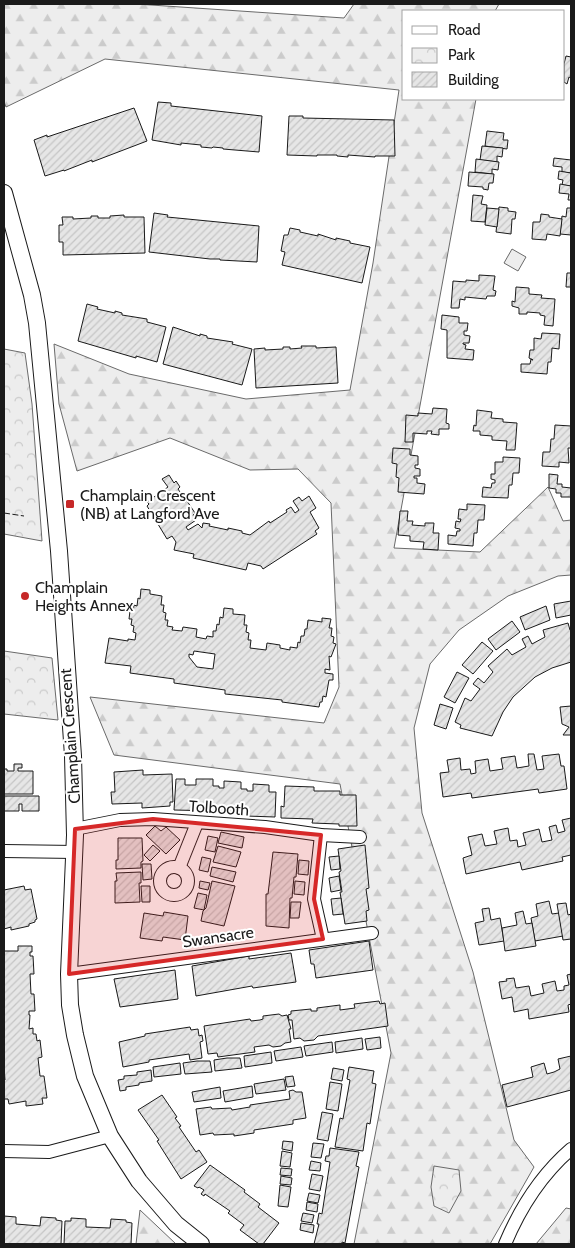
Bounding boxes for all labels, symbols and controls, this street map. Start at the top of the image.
legend [402,10,565,100]
text: Road [448,21,481,39]
text: Park [448,46,475,64]
text: Building [448,71,499,89]
place label: Champlain Crescent (NB) at Langford Ave [80,486,219,523]
marker: Champlain Crescent (NB) at Langford Ave [64,498,76,510]
place label: Champlain Heights Annex [35,578,134,615]
marker: Champlain Heights Annex [19,590,31,602]
street label: Champlain Crescent [56,667,84,804]
street label: Tolbooth [188,796,250,820]
street label: Swansacre [181,923,255,951]

